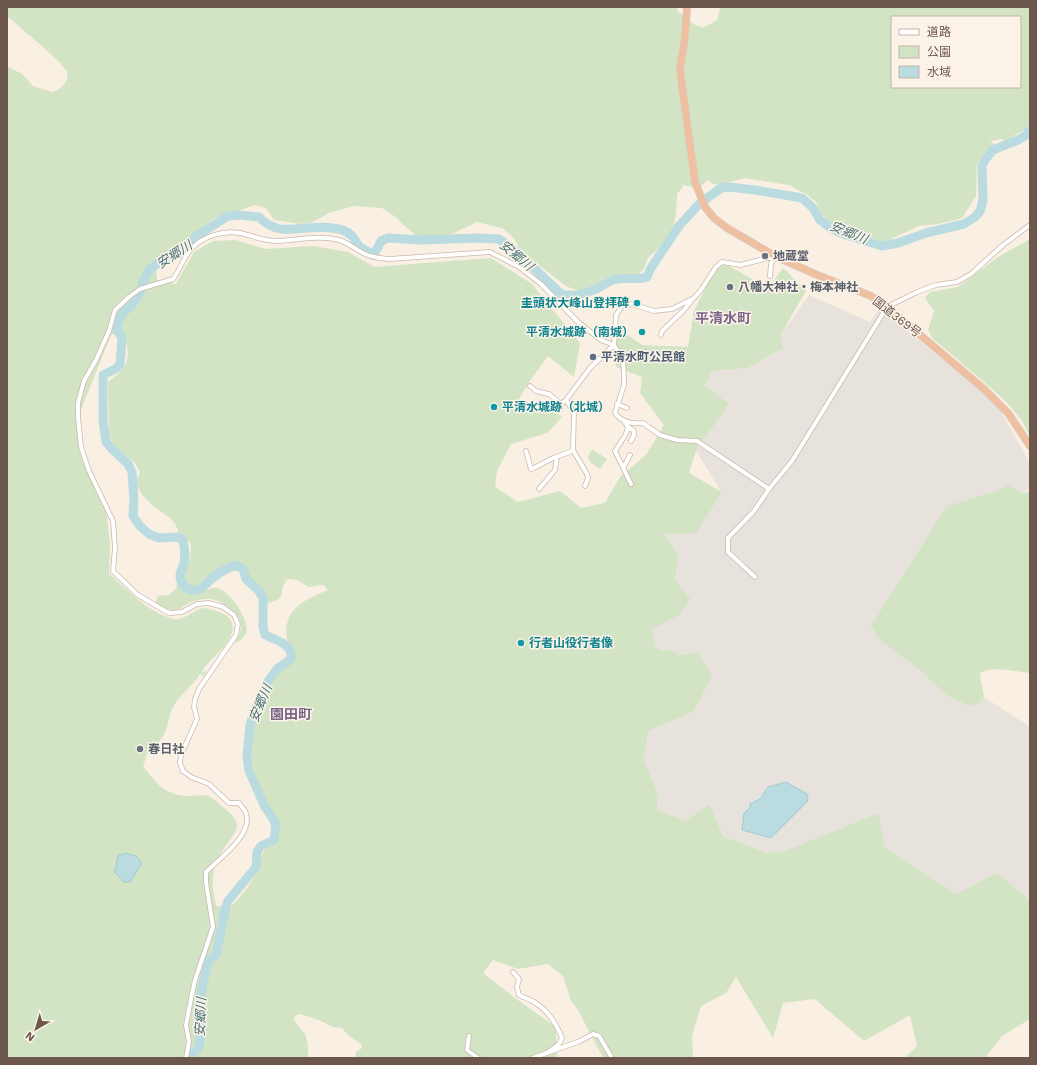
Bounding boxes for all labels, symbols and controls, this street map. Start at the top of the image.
legend [891,16,1021,88]
text: 道路 [927,25,951,39]
text: 公園 [927,45,951,59]
text: 水域 [927,65,951,79]
water label: 安郷川 [828,218,872,247]
water label: 安郷川 [154,236,196,271]
water label: 安郷川 [497,237,538,275]
place label: 地蔵堂 [773,249,809,263]
marker: 地蔵堂 [760,251,770,261]
place label: 八幡大神社・梅本神社 [738,280,858,294]
marker: 八幡大神社・梅本神社 [725,282,735,292]
street label: 国道369号 [870,294,924,340]
place label: 圭頭状大峰山登拝碑 [521,296,629,310]
marker: 圭頭状大峰山登拝碑 [632,298,642,308]
district label: 平清水町 [695,310,751,326]
place label: 平清水城跡（南城） [526,325,634,339]
marker: 平清水城跡（南城） [637,327,647,337]
place label: 平清水町公民館 [601,350,685,364]
marker: 平清水町公民館 [588,352,598,362]
place label: 平清水城跡（北城） [502,400,610,414]
marker: 平清水城跡（北城） [489,402,499,412]
place label: 行者山役行者像 [529,636,613,650]
marker: 行者山役行者像 [516,638,526,648]
water label: 安郷川 [246,680,276,724]
district label: 園田町 [270,706,312,722]
place label: 春日社 [148,742,184,756]
marker: 春日社 [135,744,145,754]
water label: 安郷川 [192,995,209,1037]
north arrow [16,1009,56,1049]
text: N [23,1029,37,1044]

